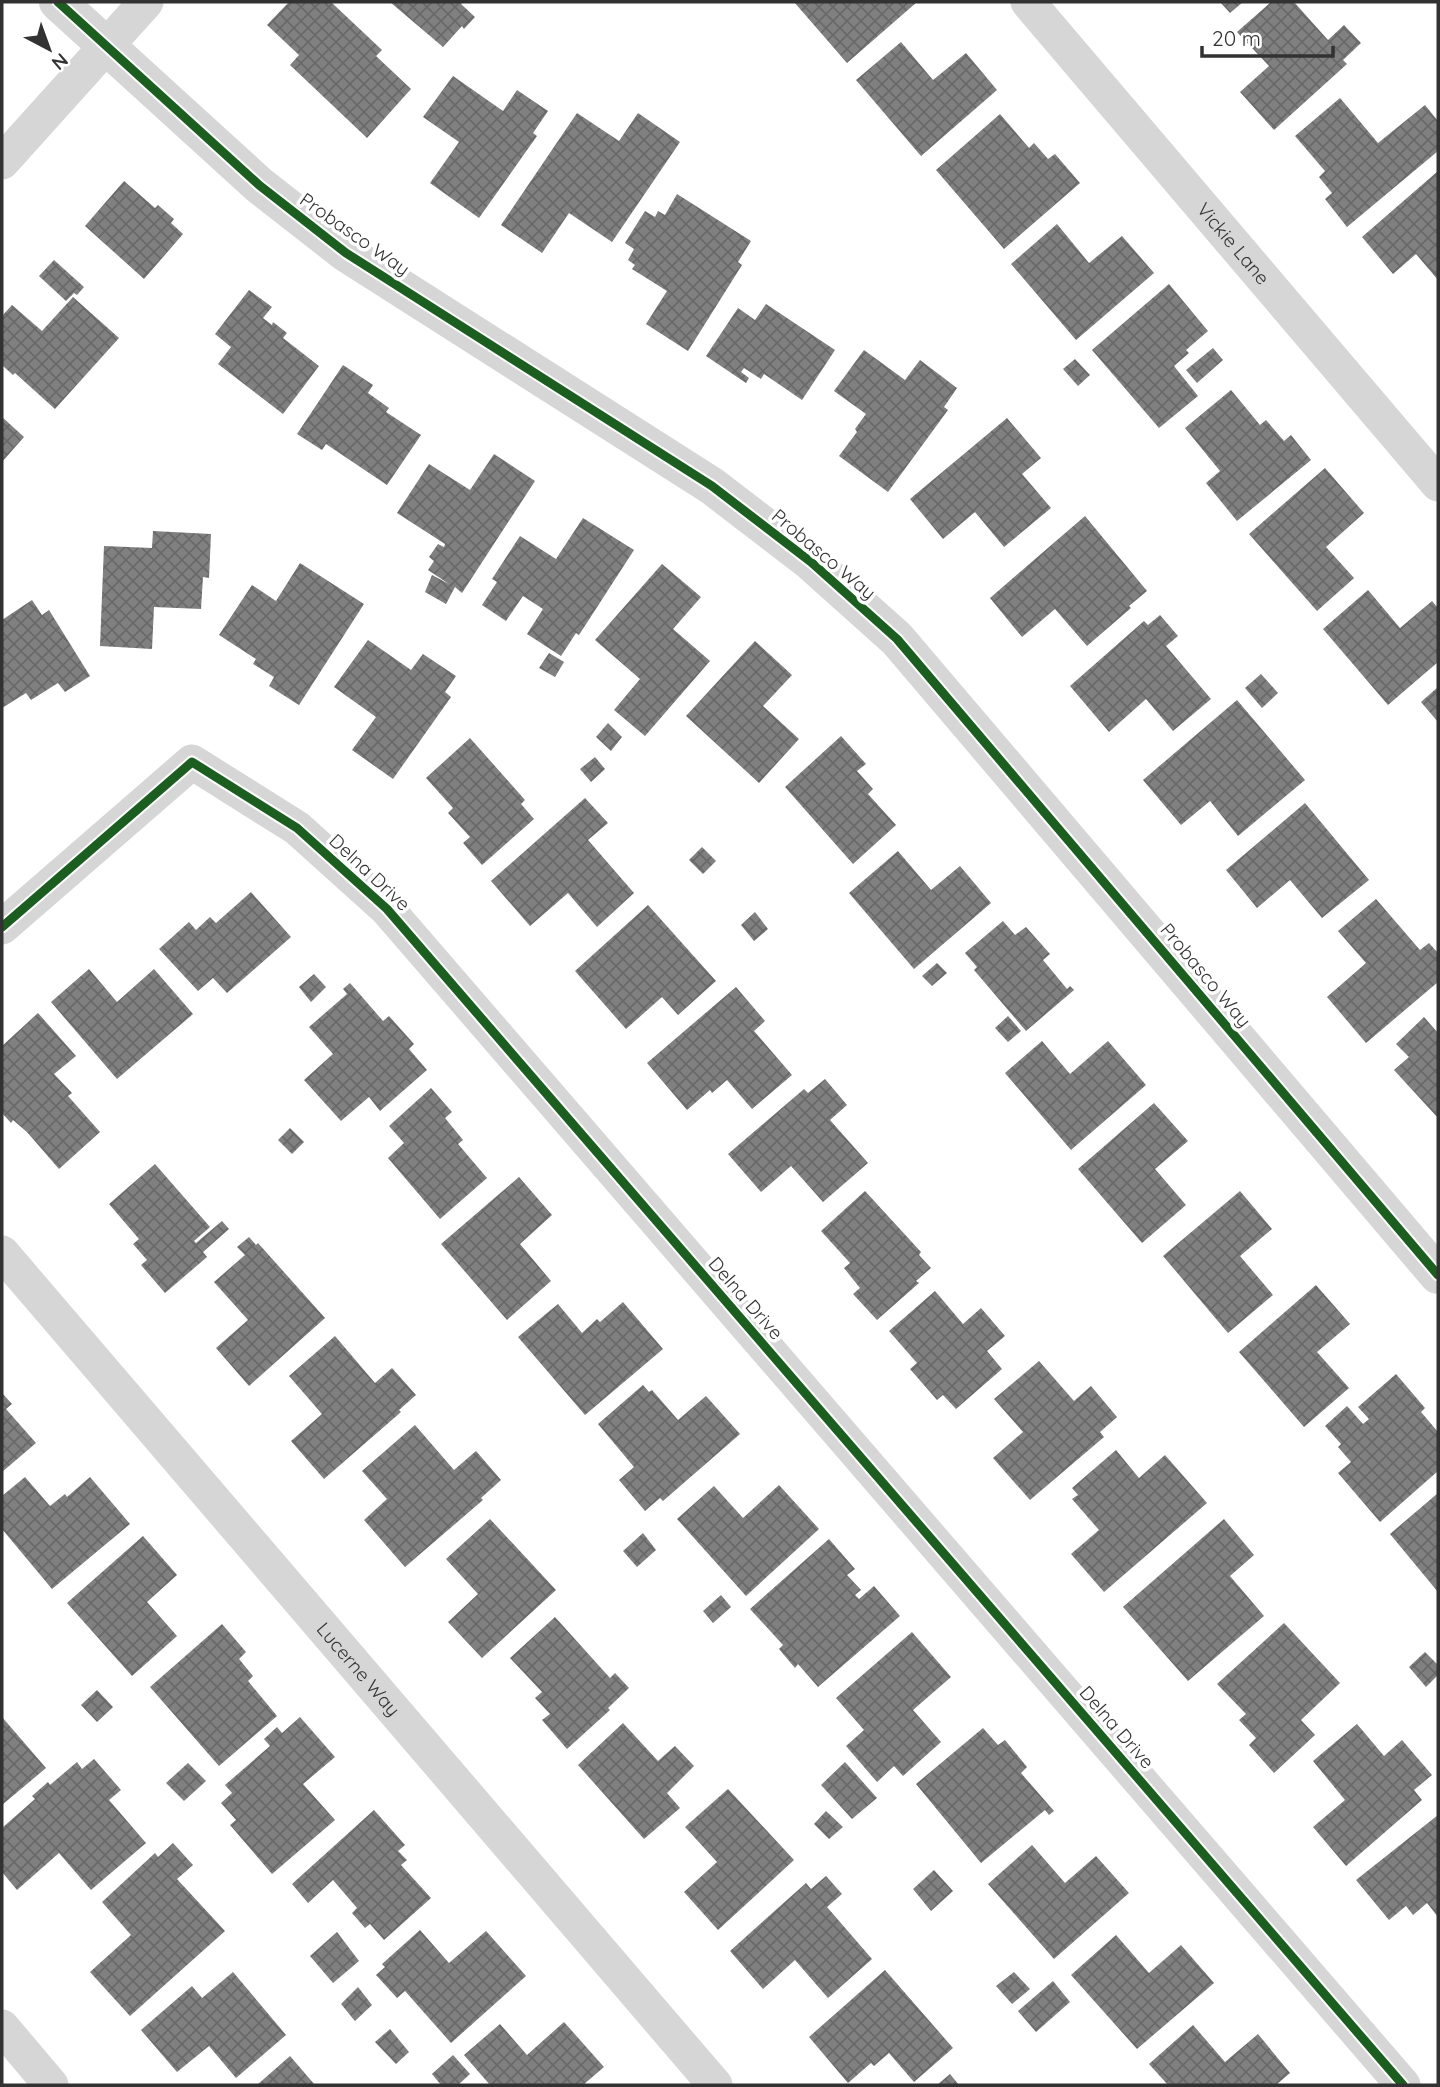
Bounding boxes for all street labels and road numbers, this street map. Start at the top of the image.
street label: Probasco Way [295,187,415,281]
street label: Vickie Lane [1192,198,1275,289]
street label: Probasco Way [767,503,881,605]
street label: Delna Drive [324,828,416,916]
street label: Probasco Way [1155,918,1257,1032]
street label: Delna Drive [703,1252,789,1344]
street label: Lucerne Way [312,1617,406,1721]
street label: Delna Drive [1074,1681,1160,1773]

